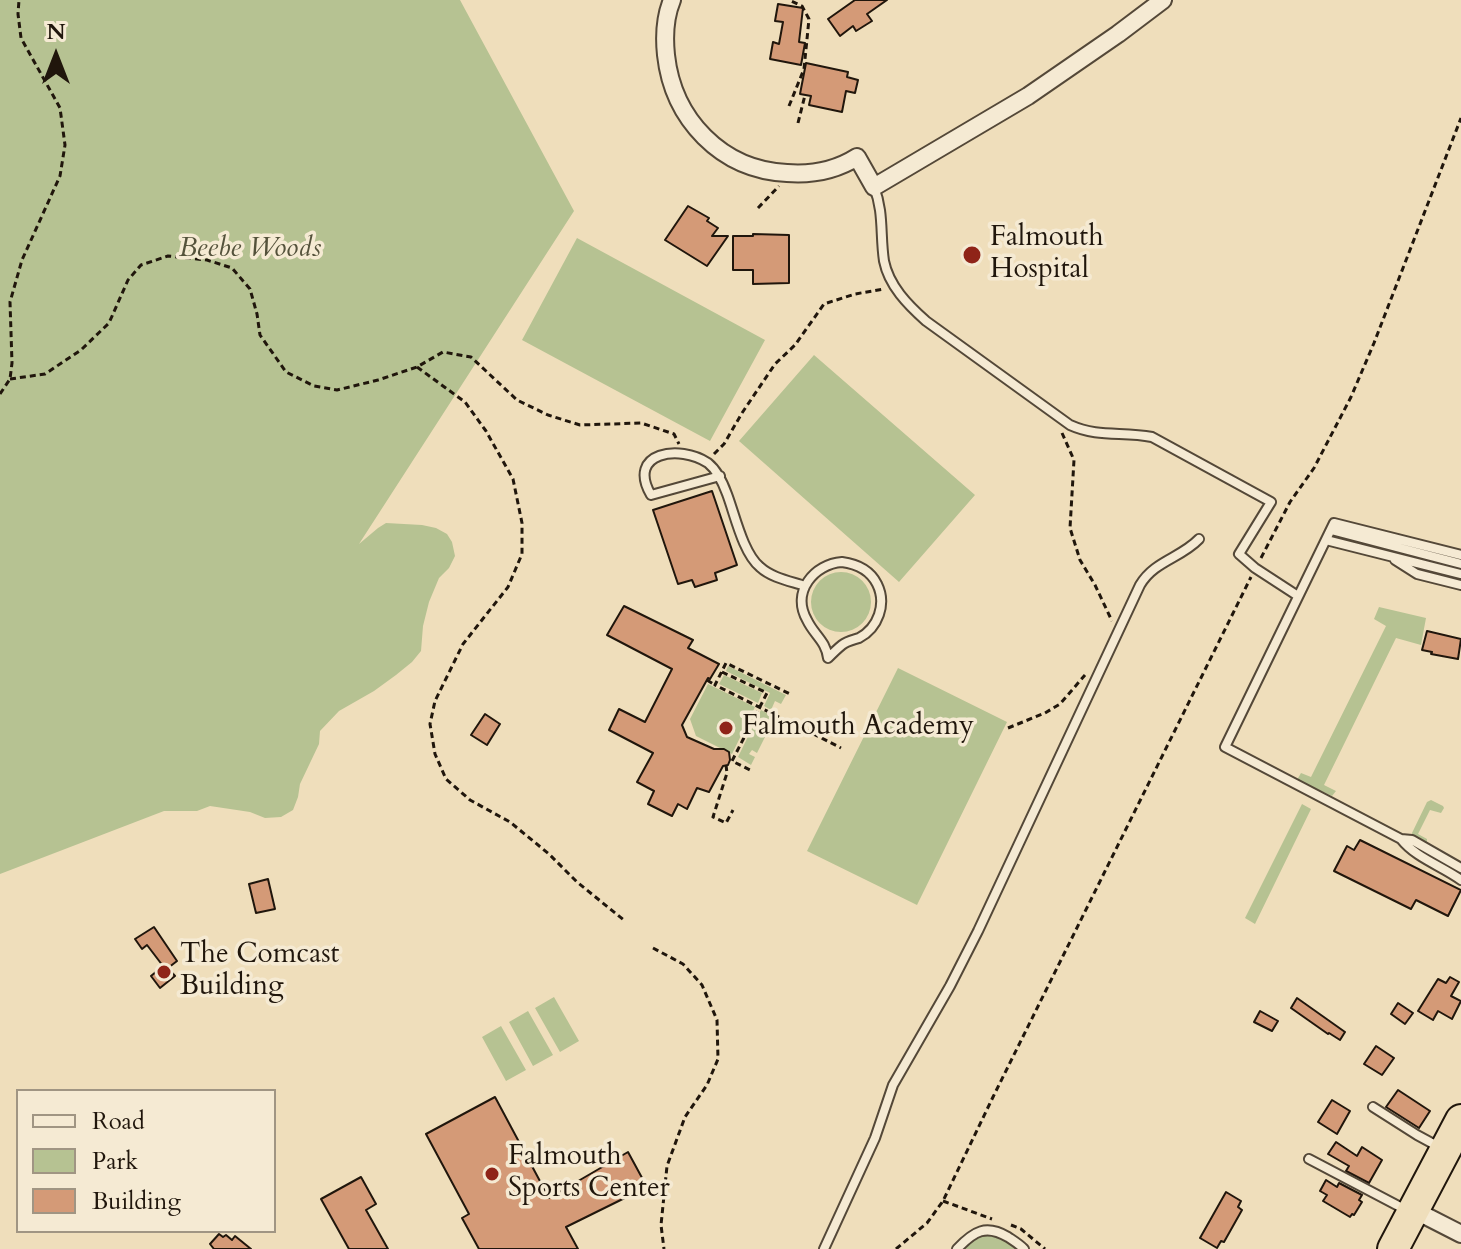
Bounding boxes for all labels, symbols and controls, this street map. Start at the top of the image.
north arrow [16,16,96,96]
text: N [46,17,66,47]
place label: Falmouth Hospital [990,222,1104,288]
park label: Beebe Woods [179,233,321,267]
marker: Falmouth Hospital [961,244,983,266]
place label: Falmouth Academy [742,711,974,745]
marker: Falmouth Academy [717,719,735,737]
place label: The Comcast Building [180,939,339,1005]
marker: The Comcast Building [155,963,173,981]
legend [16,1089,276,1233]
text: Road [92,1105,145,1138]
place label: Falmouth Sports Center [508,1141,670,1207]
text: Park [92,1145,138,1178]
marker: Falmouth Sports Center [483,1165,501,1183]
text: Building [92,1185,181,1218]

